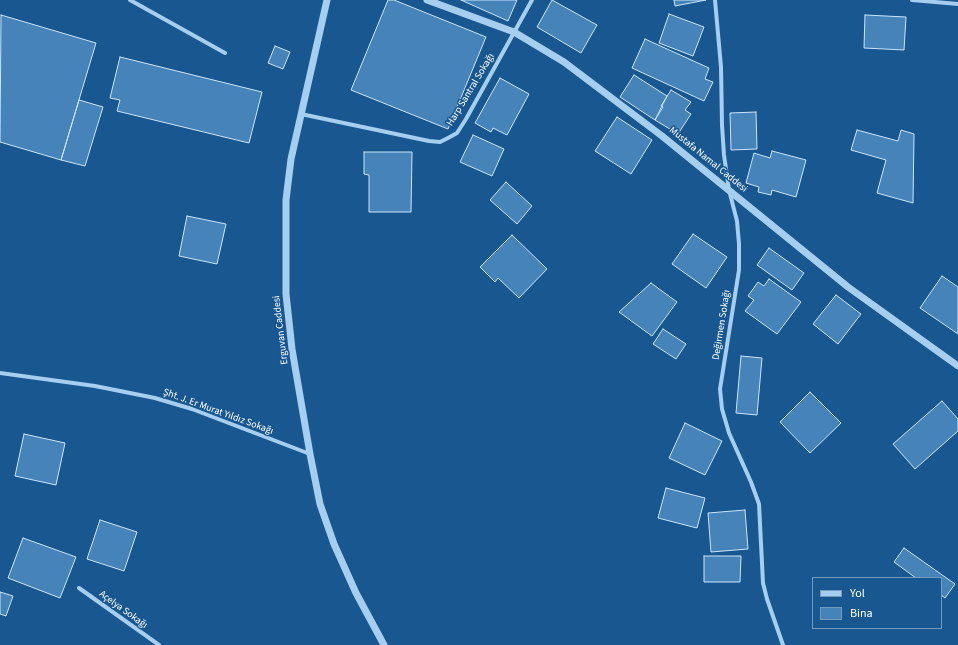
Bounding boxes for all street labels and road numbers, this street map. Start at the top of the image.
street label: Harp Santral Sokağı [445,51,497,129]
street label: Mustafa Namal Caddesi [666,125,750,195]
street label: Değirmen Sokağı [711,289,733,361]
street label: Erguvan Caddesi [271,295,291,365]
street label: Şht. J. Er Murat Yıldız Sokağı [161,386,275,438]
street label: Açelya Sokağı [96,588,150,632]

